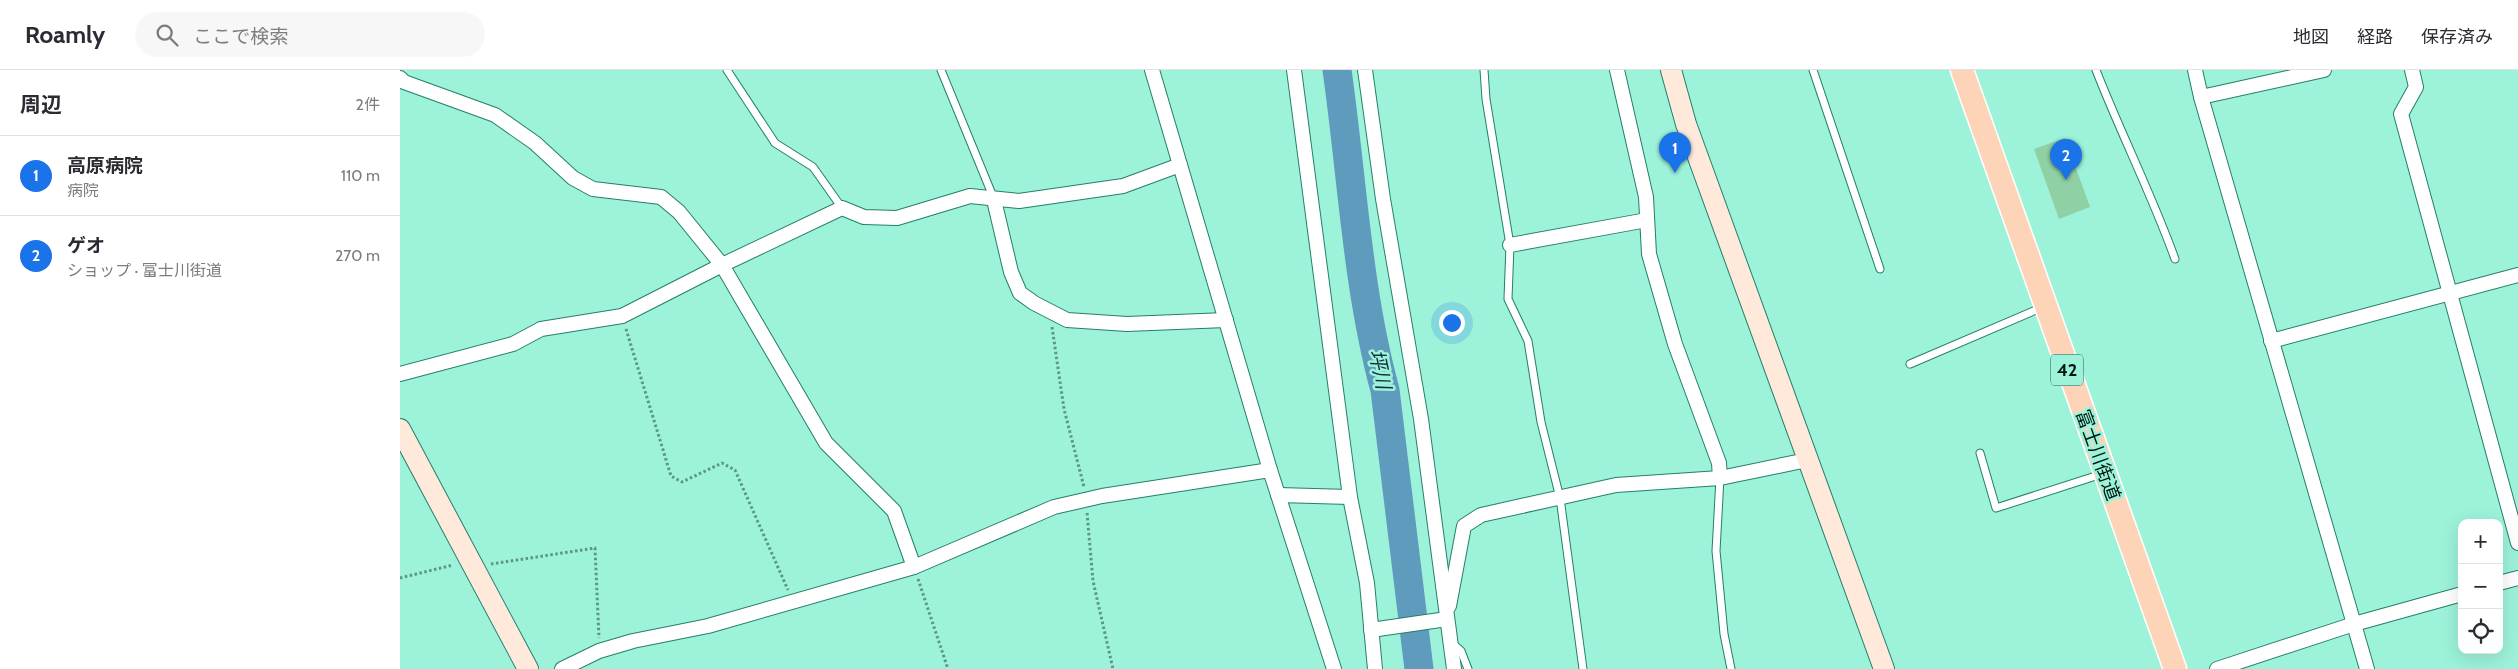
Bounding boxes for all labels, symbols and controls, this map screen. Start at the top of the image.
search box [135,12,485,57]
text: Roamly [25,20,105,49]
icon: search [153,21,181,49]
text: ここで検索 [193,25,288,48]
text: 地図 [2293,26,2329,48]
text: 経路 [2357,26,2393,48]
text: 保存済み [2421,26,2493,48]
text: 周辺 [20,92,62,117]
text: 2件 [356,95,380,114]
pin: 1 [1659,132,1691,173]
pin: 2 [2050,139,2082,180]
text: 高原病院 [67,154,143,177]
text: 1 [33,166,39,185]
text: 110 m [341,166,380,185]
text: 病院 [67,181,99,200]
text: ゲオ [67,234,105,257]
text: 2 [32,246,40,265]
text: 270 m [335,246,380,265]
text: ショップ · 富士川街道 [67,261,222,280]
your location [1439,310,1465,336]
water label: 坪川 [1364,347,1396,393]
road number: 42 [2051,354,2083,386]
street label: 富士川街道 [2071,406,2125,504]
map controls [2458,519,2503,654]
button: + [2458,519,2503,564]
button: − [2458,564,2503,609]
button: locate [2458,609,2503,654]

